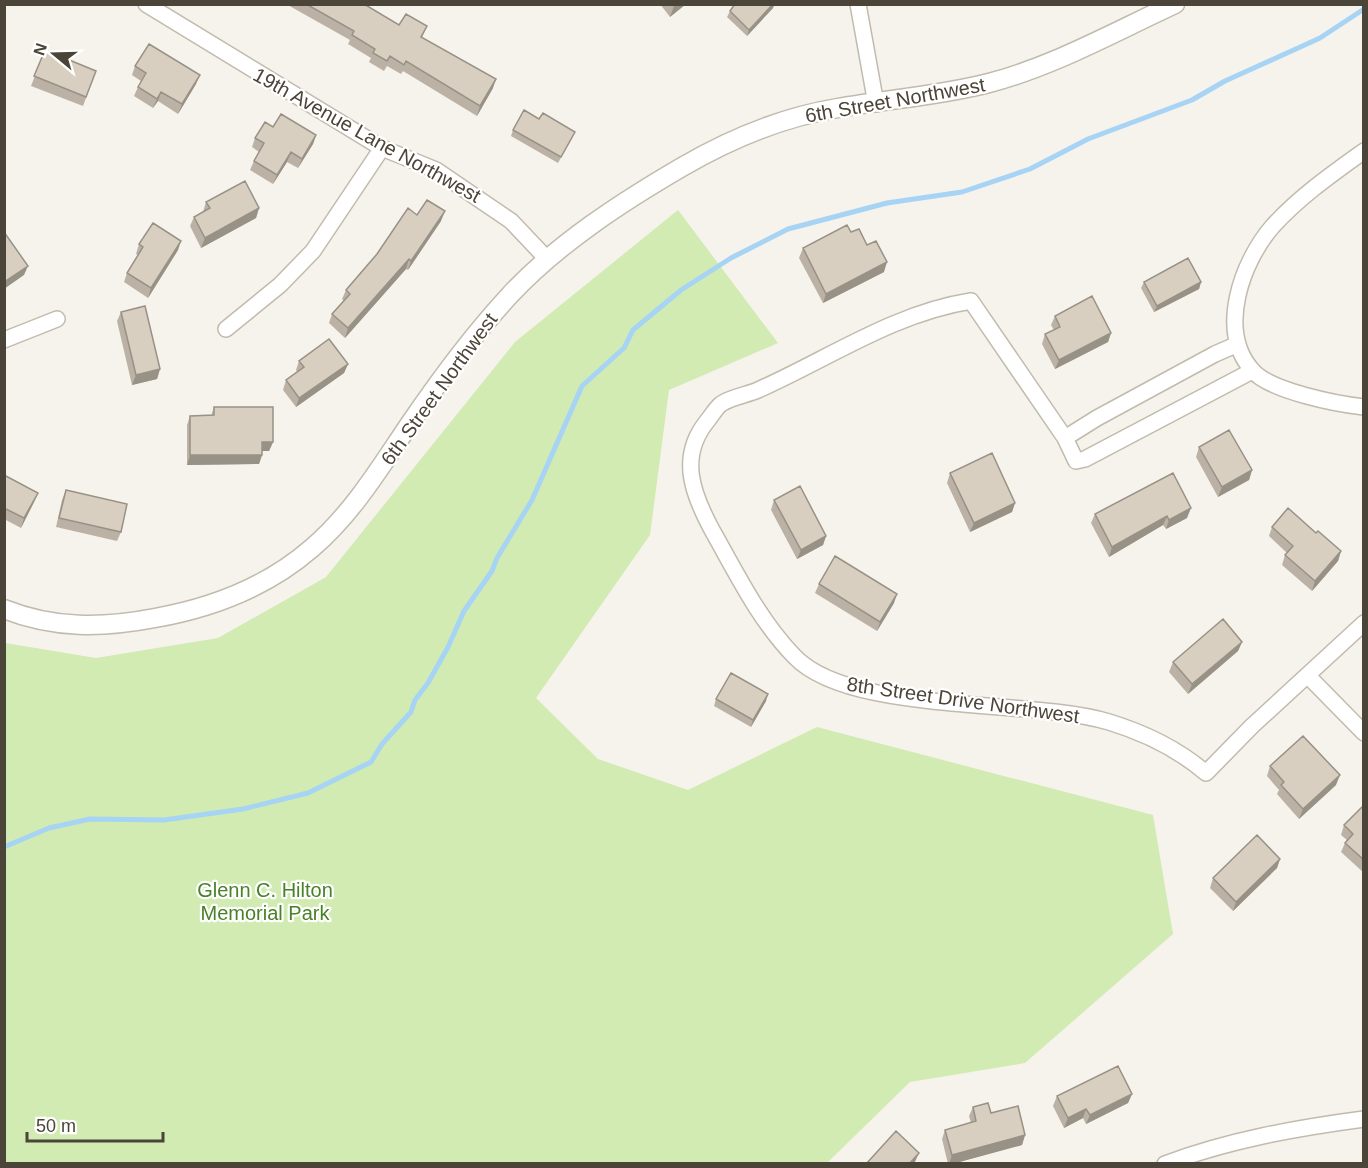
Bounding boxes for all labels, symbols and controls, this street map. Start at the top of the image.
north arrow [24,24,84,84]
text: N [30,41,50,58]
street label: 19th Avenue Lane Northwest [250,63,485,207]
street label: 6th Street Northwest [803,73,987,127]
street label: 6th Street Northwest [377,308,502,469]
street label: 8th Street Drive Northwest [845,673,1081,727]
park label: Glenn C. Hilton Memorial Park [197,879,333,924]
scale bar [27,1105,164,1143]
text: 50 m [36,1116,76,1136]

